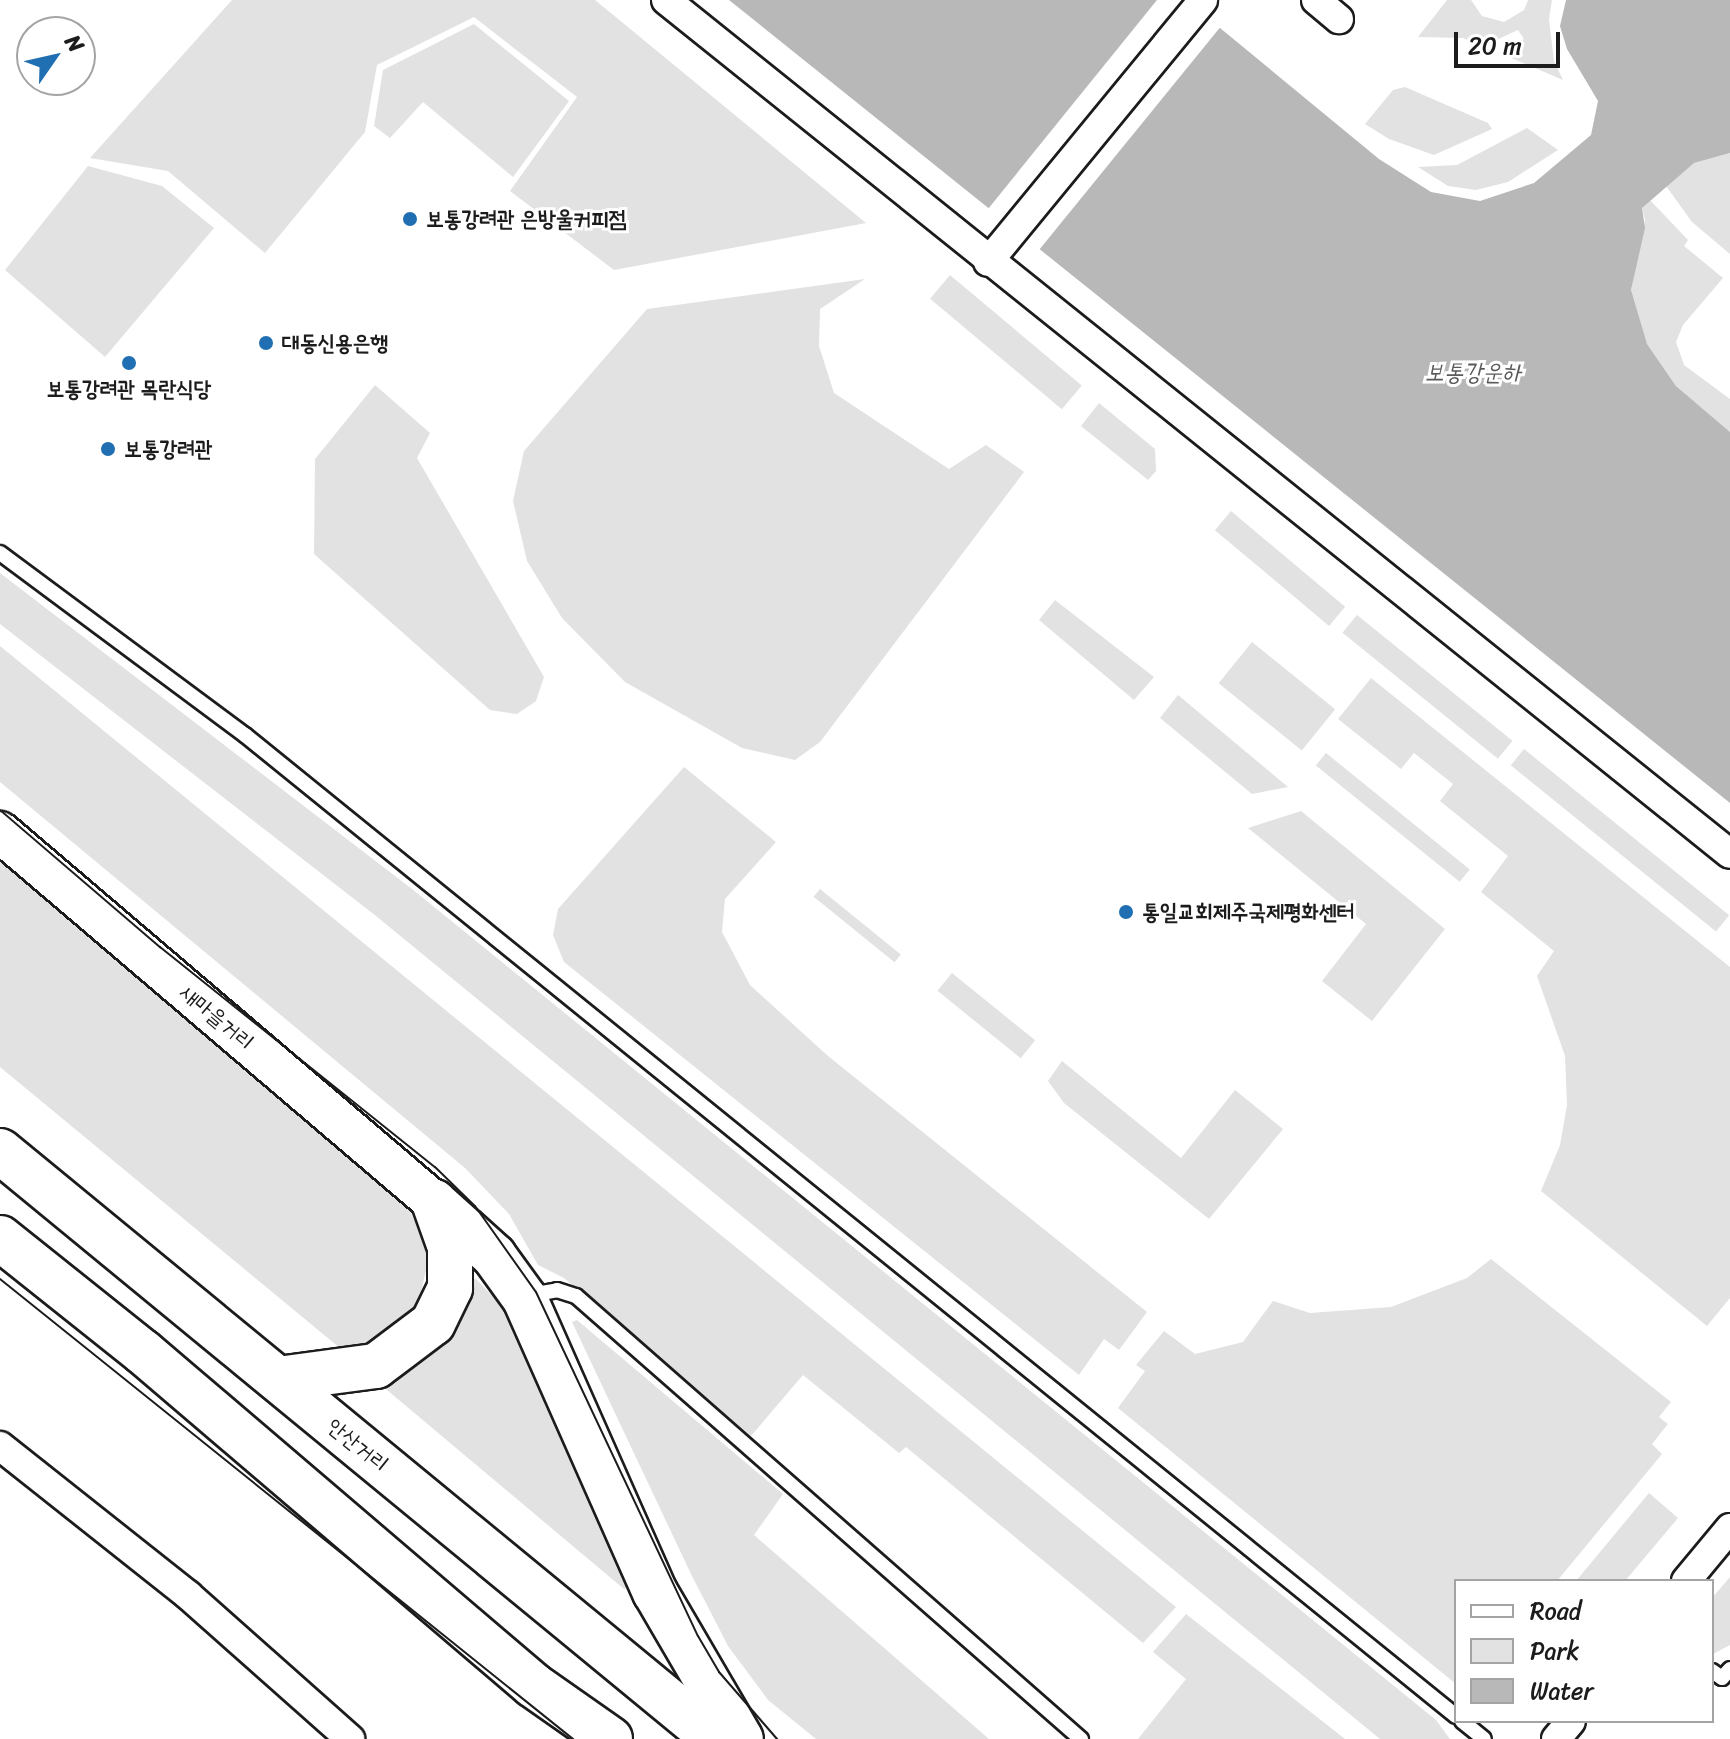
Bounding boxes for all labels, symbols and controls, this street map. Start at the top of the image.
north arrow [16,16,96,96]
scale bar [1458,16,1564,66]
text: 20 m [1468,25,1522,67]
text: N [54,26,95,61]
place label: 보통강려관 은방울커피점 [426,206,626,232]
marker: 보통강려관 은방울커피점 [401,210,419,228]
place label: 대동신용은행 [282,330,388,356]
marker: 대동신용은행 [257,334,275,352]
marker: 보통강려관 목란식당 [120,354,138,372]
water label: 보통강운하 [1425,359,1521,387]
place label: 보통강려관 목란식당 [46,376,212,402]
place label: 보통강려관 [124,436,213,462]
marker: 보통강려관 [99,440,117,458]
place label: 통일교회제주국제평화센터 [1142,899,1354,925]
marker: 통일교회제주국제평화센터 [1117,903,1135,921]
street label: 새마을거리 [175,978,259,1056]
street label: 안산거리 [322,1412,394,1478]
legend [1454,1579,1714,1723]
text: Road [1530,1590,1581,1632]
text: Park [1530,1630,1579,1672]
text: Water [1530,1670,1593,1712]

